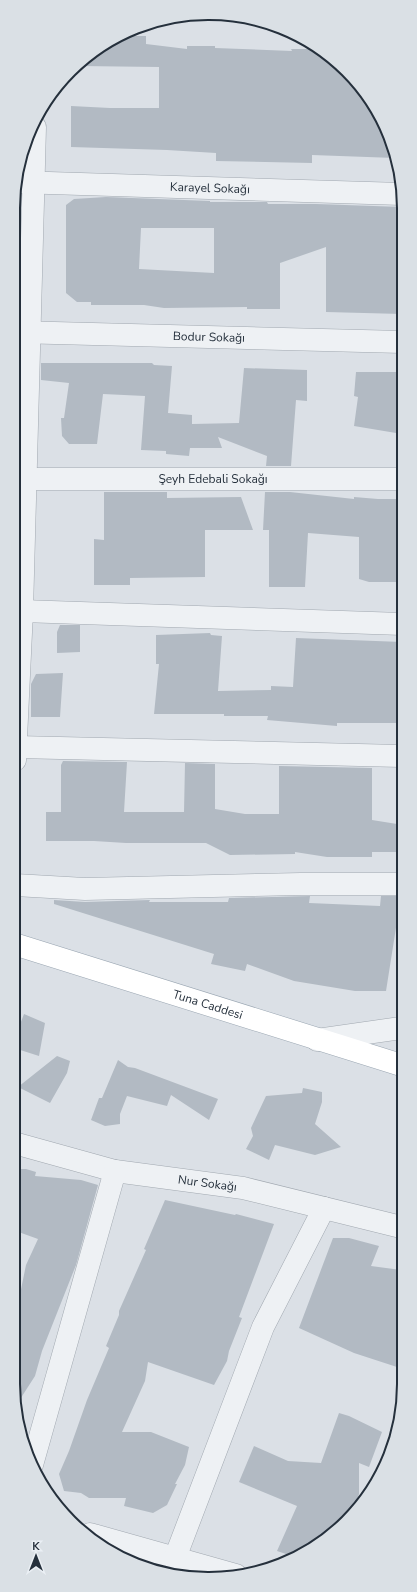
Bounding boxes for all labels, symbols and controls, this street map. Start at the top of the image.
street label: Karayel Sokağı [170,179,250,197]
street label: Bodur Sokağı [173,328,245,346]
street label: Şeyh Edebali Sokağı [158,471,268,487]
street label: Tuna Caddesi [171,986,245,1023]
street label: Nur Sokağı [177,1171,238,1195]
north arrow [16,1536,56,1576]
text: K [32,1539,40,1554]

